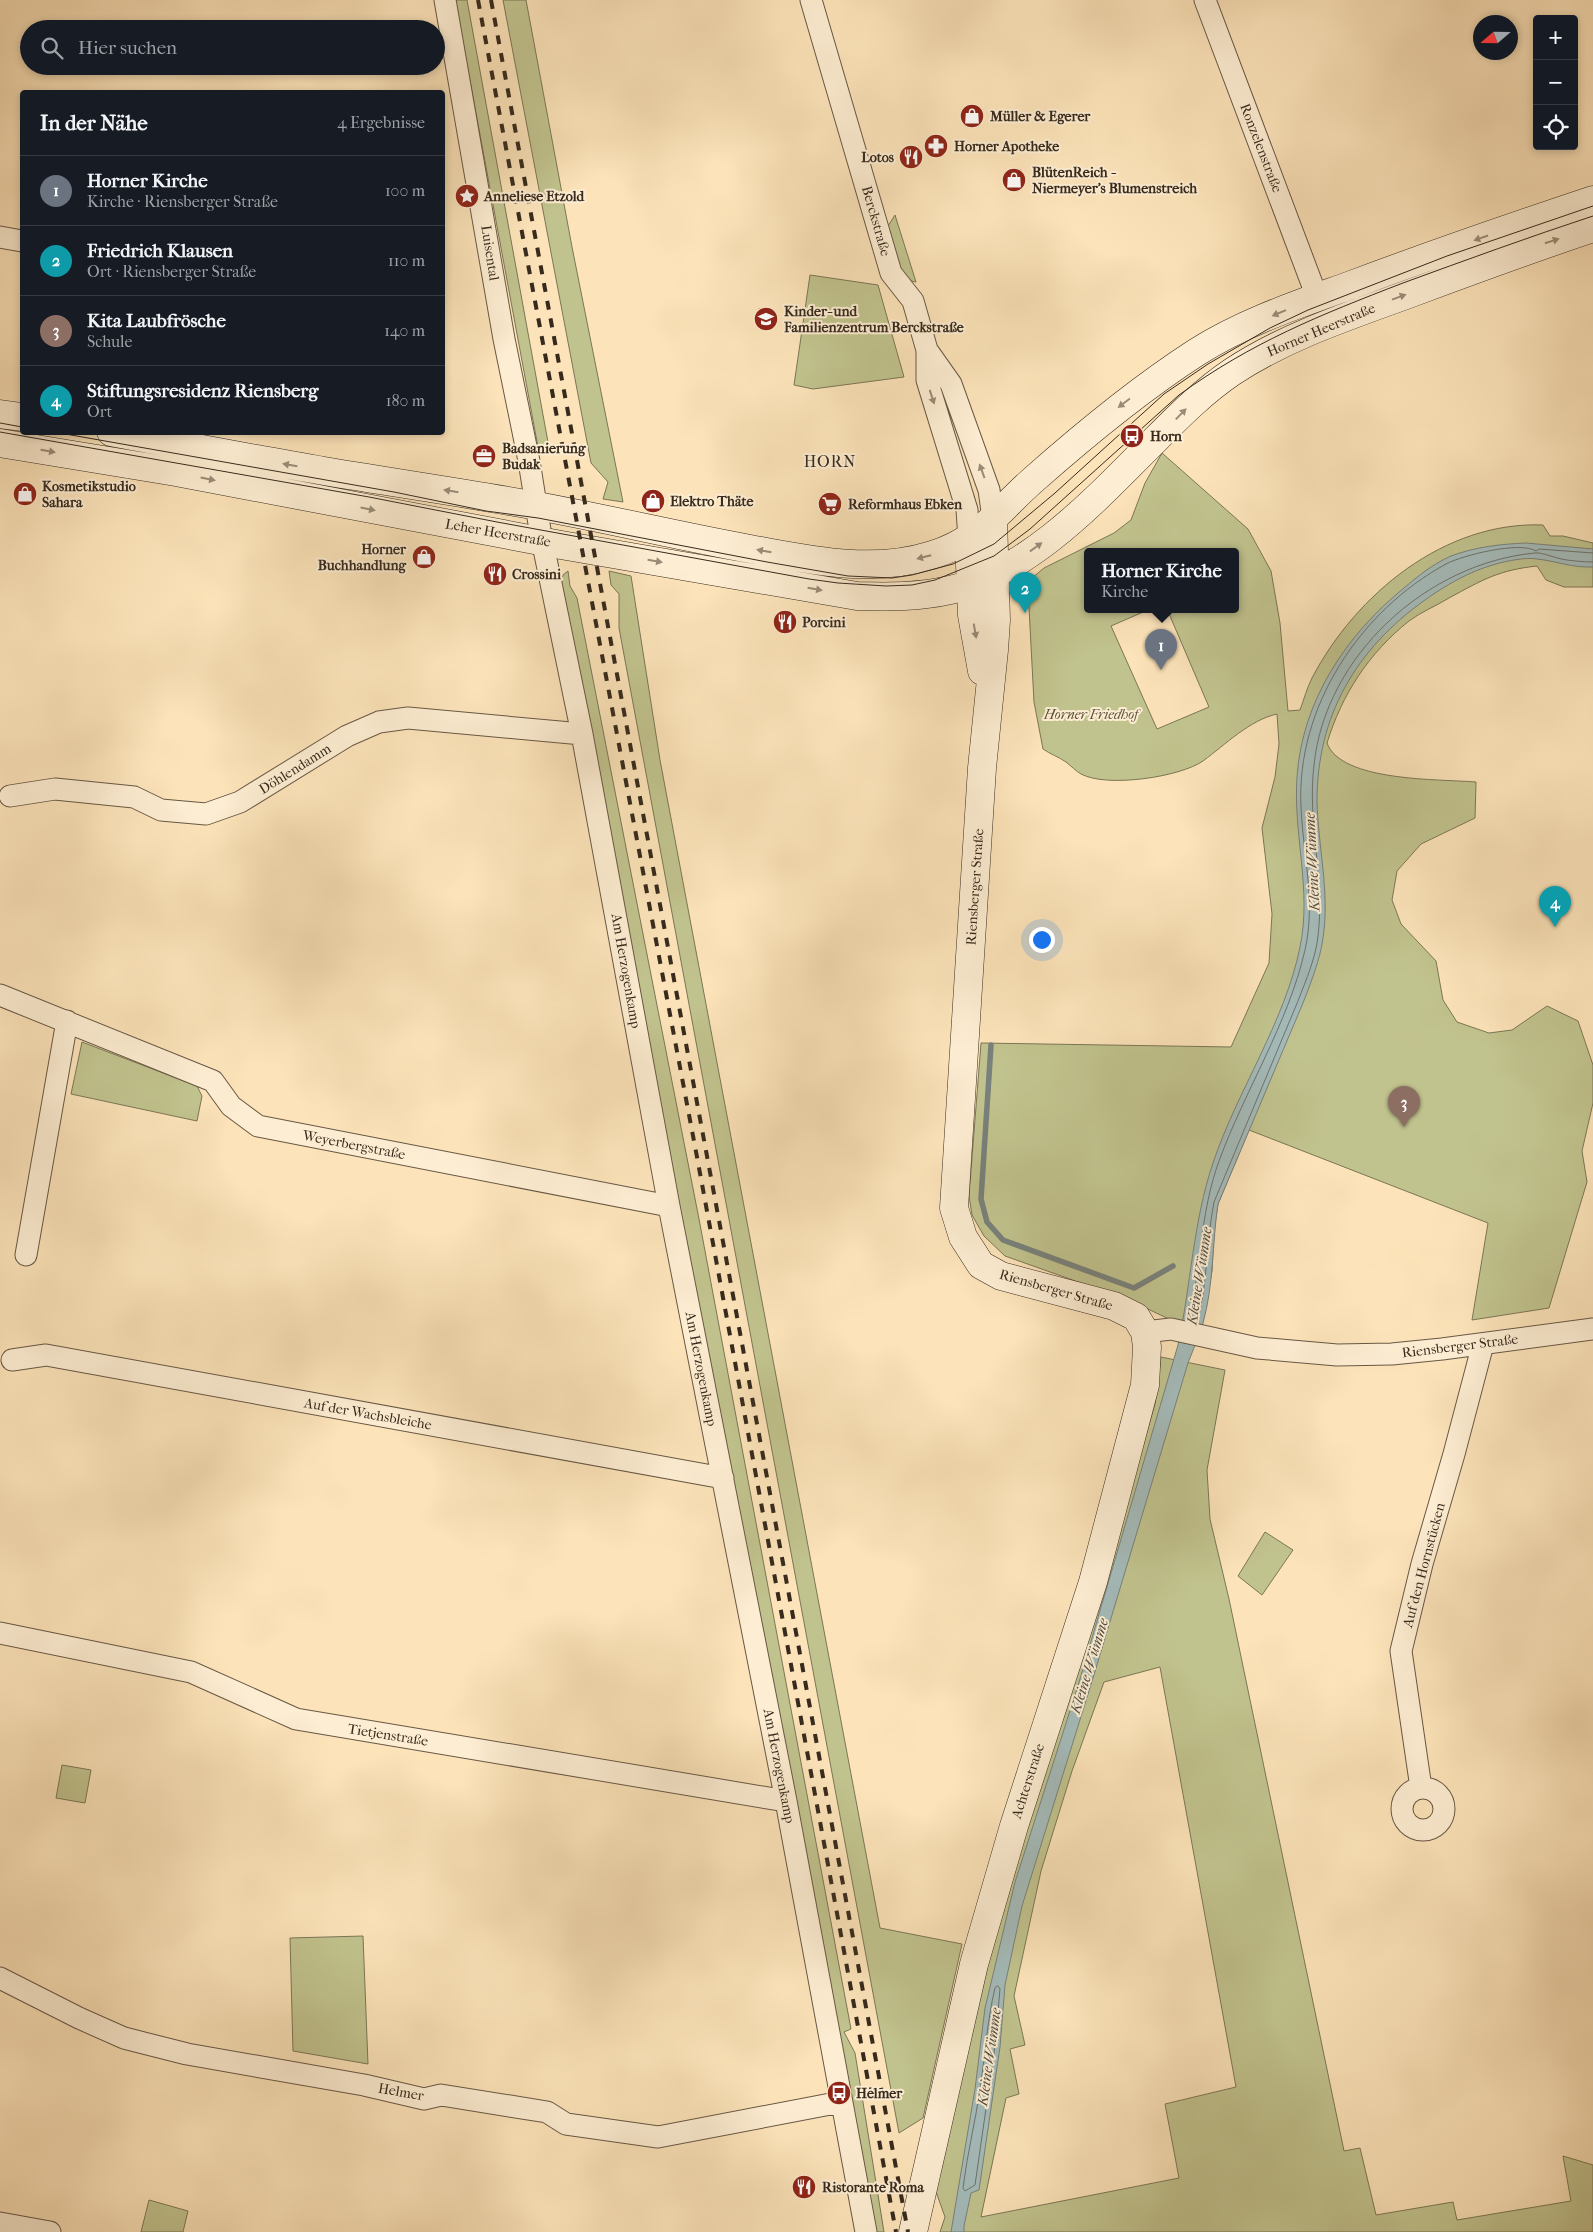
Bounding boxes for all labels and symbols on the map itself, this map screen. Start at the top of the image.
north arrow [1473,15,1518,60]
street label: Ronzelenstraße [1236,101,1286,195]
shop icon: Müller & Egerer [959,103,985,129]
place label: Müller & Egerer [989,108,1091,125]
pharmacy icon: Horner Apotheke [923,133,949,159]
place label: Horner Apotheke [954,138,1059,155]
restaurant icon: Lotos [898,144,924,170]
place label: Lotos [861,149,895,166]
place label: BlütenReich - Niermeyer's Blumenstreich [1032,164,1198,197]
shop icon: BlütenReich - Niermeyer's Blumenstreich [1001,167,1027,193]
place icon: Anneliese Etzold [454,183,480,209]
street label: Berckstraße [858,184,894,258]
place label: Anneliese Etzold [483,188,586,205]
street label: Luisental [477,224,503,282]
one-way arrow [1473,235,1488,242]
one-way arrow [1545,237,1560,245]
one-way arrow [1392,293,1407,300]
street label: Horner Heerstraße [1264,300,1378,360]
place label: Kinder- und Familienzentrum Berckstraße [783,303,964,336]
school or university icon: Kinder- und Familienzentrum Berckstraße [753,306,779,332]
one-way arrow [1271,309,1286,317]
one-way arrow [929,390,937,405]
one-way arrow [1117,398,1131,408]
one-way arrow [1175,408,1187,420]
bus stop icon: Horn [1119,423,1145,449]
place label: Horn [1150,428,1183,445]
place label: Badsanierung Budak [502,440,586,473]
office icon: Badsanierung Budak [471,443,497,469]
one-way arrow [40,448,56,456]
district label: HORN [804,452,856,471]
one-way arrow [282,460,298,468]
one-way arrow [978,463,985,478]
one-way arrow [201,475,217,483]
place label: Kosmetikstudio Sahara [42,478,136,511]
shop icon: Kosmetikstudio Sahara [12,481,38,507]
one-way arrow [442,487,458,495]
shop icon: Elektro Thäte [640,488,666,514]
supermarket icon: Reformhaus Ebken [817,491,843,517]
place label: Elektro Thäte [670,493,753,510]
place label: Reformhaus Ebken [848,496,963,513]
one-way arrow [360,505,376,513]
street label: Leher Heerstraße [444,515,552,551]
place label: Horner Buchhandlung [318,541,407,574]
one-way arrow [1029,542,1043,552]
shop icon: Horner Buchhandlung [411,544,437,570]
one-way arrow [755,547,771,555]
one-way arrow [917,553,932,561]
one-way arrow [647,557,663,565]
restaurant icon: Crossini [482,561,508,587]
place label: Crossini [512,566,562,583]
pin: 2 [1009,572,1041,613]
one-way arrow [807,585,823,593]
restaurant icon: Porcini [772,609,798,635]
place label: Porcini [802,614,846,631]
one-way arrow [972,623,980,639]
pin: 1 [1145,629,1177,670]
park label: Horner Friedhof [1043,706,1141,723]
street label: Döhlendamm [256,740,334,798]
water label: Kleine Wümme [1300,811,1324,913]
street label: Riensberger Straße [962,828,988,946]
pin: 4 [1539,886,1571,927]
street label: Am Herzogenkamp [607,911,645,1030]
your location [1029,927,1055,953]
pin: 3 [1388,1086,1420,1127]
street label: Weyerbergstraße [300,1127,407,1163]
water label: Kleine Wümme [1182,1225,1216,1327]
street label: Riensberger Straße [997,1266,1115,1314]
street label: Am Herzogenkamp [681,1309,721,1428]
street label: Riensberger Straße [1401,1330,1519,1362]
street label: Auf der Wachsbleiche [302,1394,433,1434]
street label: Auf den Hornstücken [1399,1501,1449,1630]
water label: Kleine Wümme [1066,1615,1112,1717]
street label: Am Herzogenkamp [759,1706,799,1825]
street label: Tietjenstraße [347,1720,429,1750]
street label: Achterstraße [1008,1741,1048,1822]
water label: Kleine Wümme [973,2006,1005,2108]
street label: Helmer [377,2080,425,2104]
bus stop icon: Helmer [826,2080,852,2106]
place label: Helmer [856,2085,903,2102]
restaurant icon: Ristorante Roma [791,2174,817,2200]
place label: Ristorante Roma [822,2179,924,2196]

